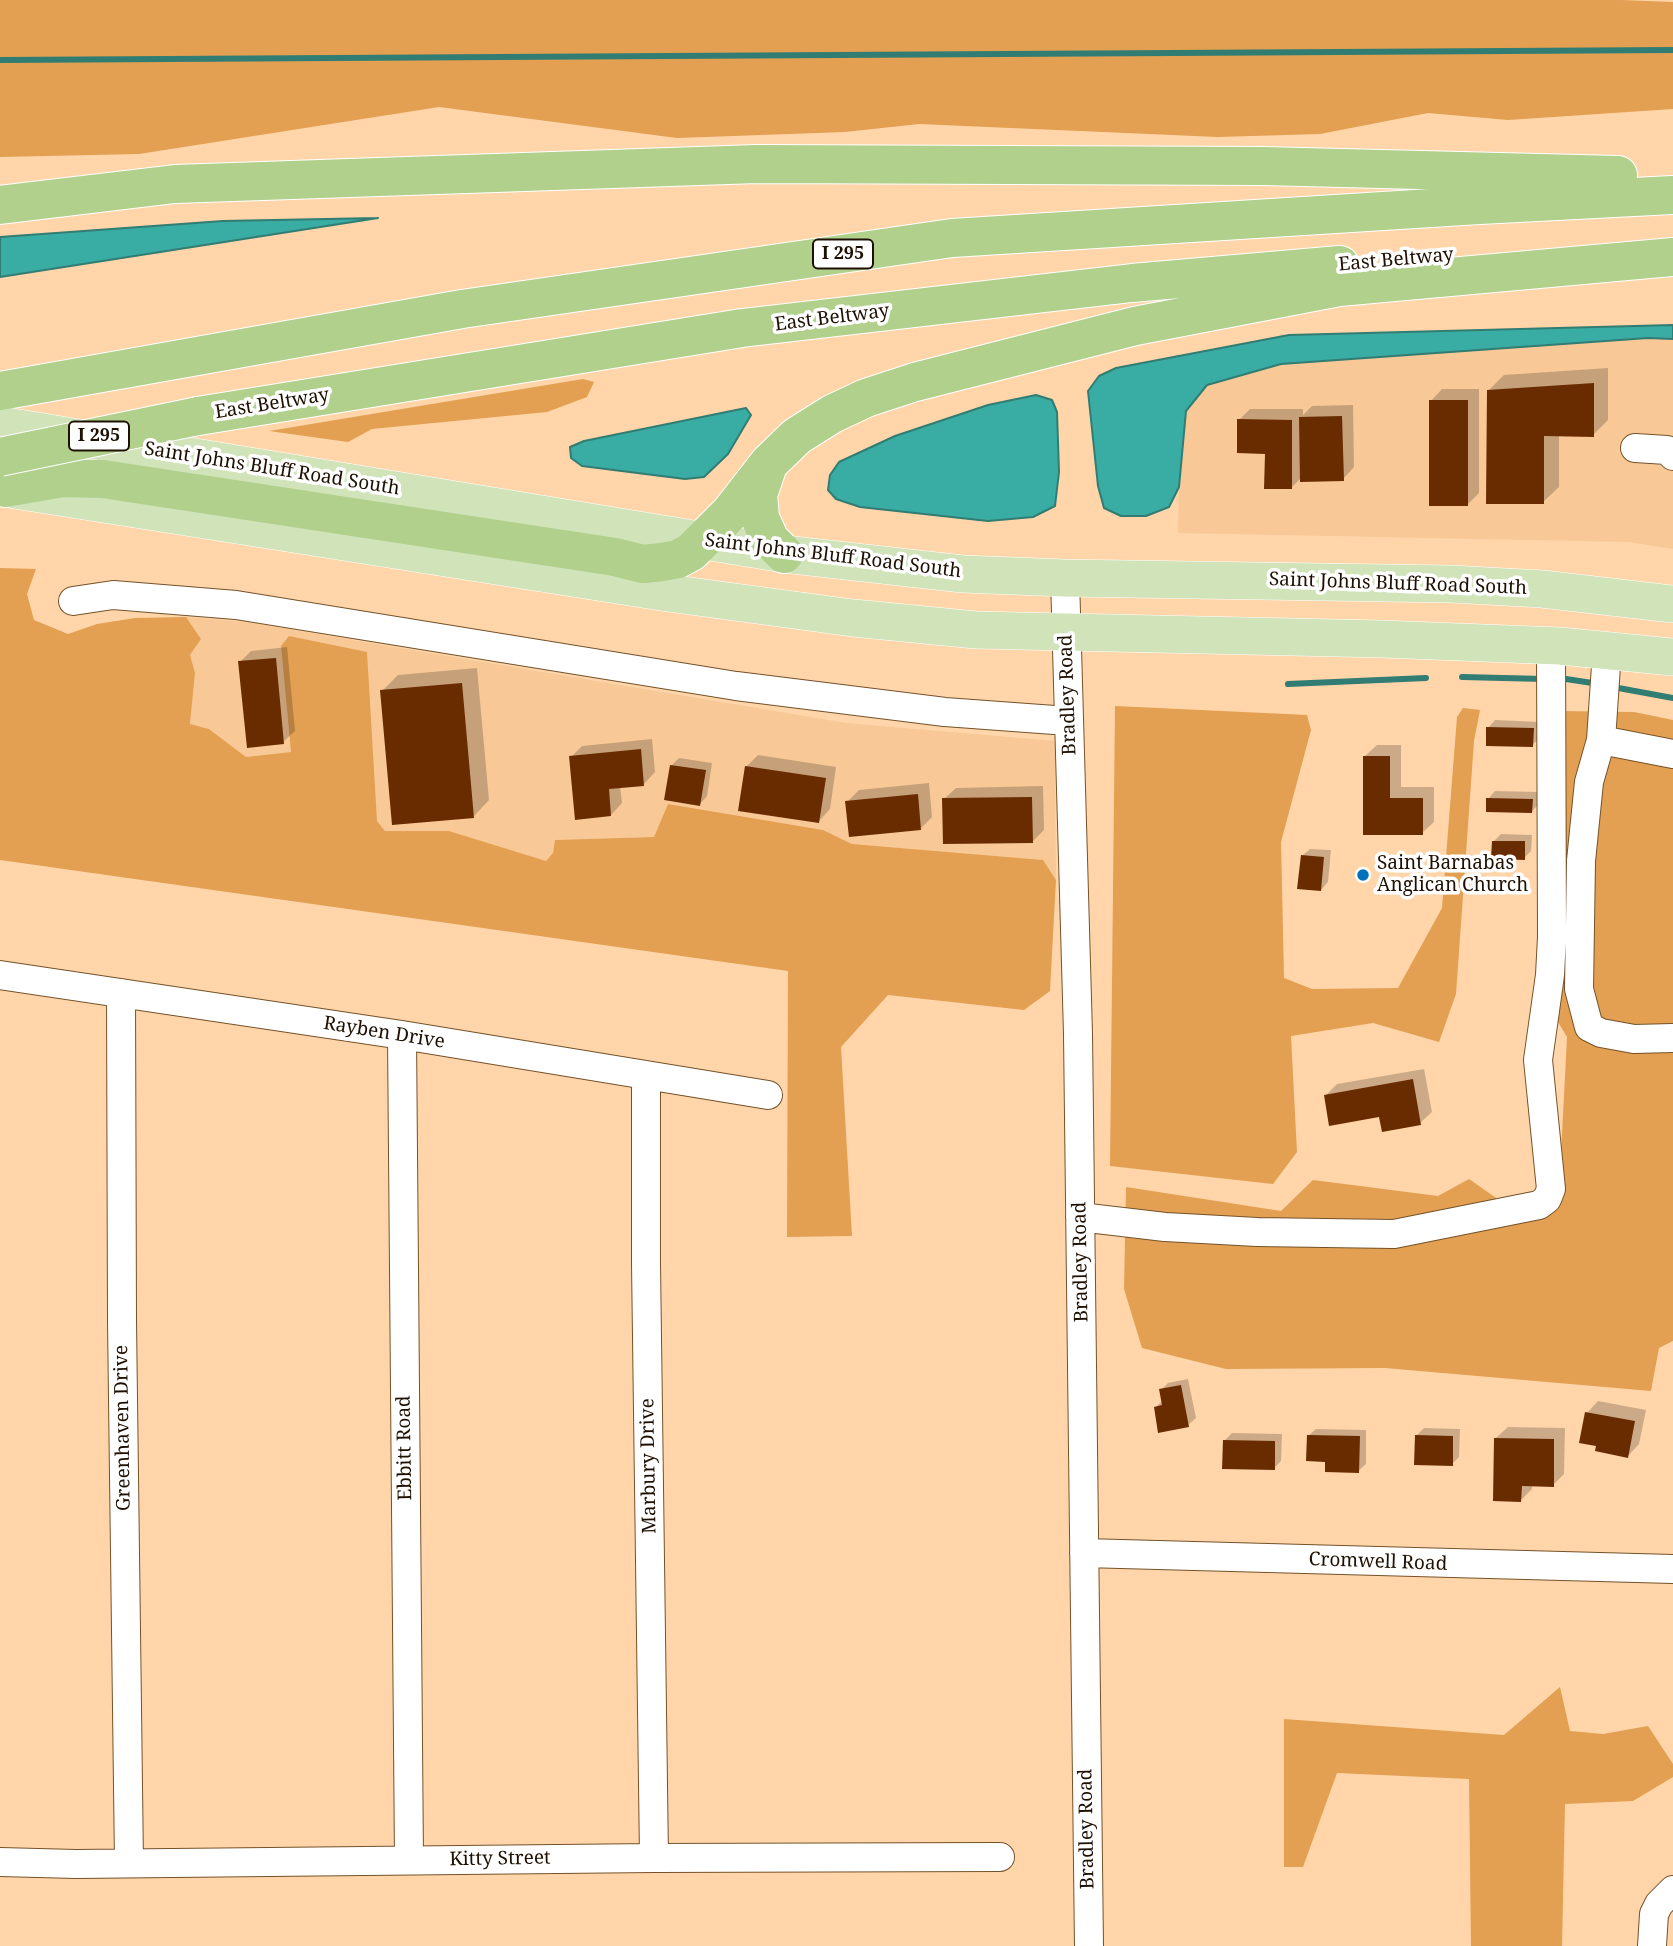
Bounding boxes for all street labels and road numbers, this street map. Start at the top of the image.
road number: I 295 [813,240,873,268]
street label: East Beltway [1338,244,1454,276]
street label: East Beltway [773,300,891,336]
street label: East Beltway [213,384,331,424]
road number: I 295 [69,422,129,450]
street label: Saint Johns Bluff Road South [143,438,401,500]
street label: Saint Johns Bluff Road South [703,529,963,583]
street label: Saint Johns Bluff Road South [1269,568,1527,600]
street label: Bradley Road [1054,634,1082,756]
street label: Rayben Drive [322,1012,446,1054]
street label: Bradley Road [1069,1201,1093,1323]
street label: Greenhaven Drive [110,1345,136,1511]
street label: Ebbitt Road [393,1395,417,1501]
street label: Marbury Drive [636,1398,662,1534]
street label: Cromwell Road [1308,1548,1448,1576]
street label: Bradley Road [1075,1768,1099,1890]
street label: Kitty Street [449,1847,551,1871]

